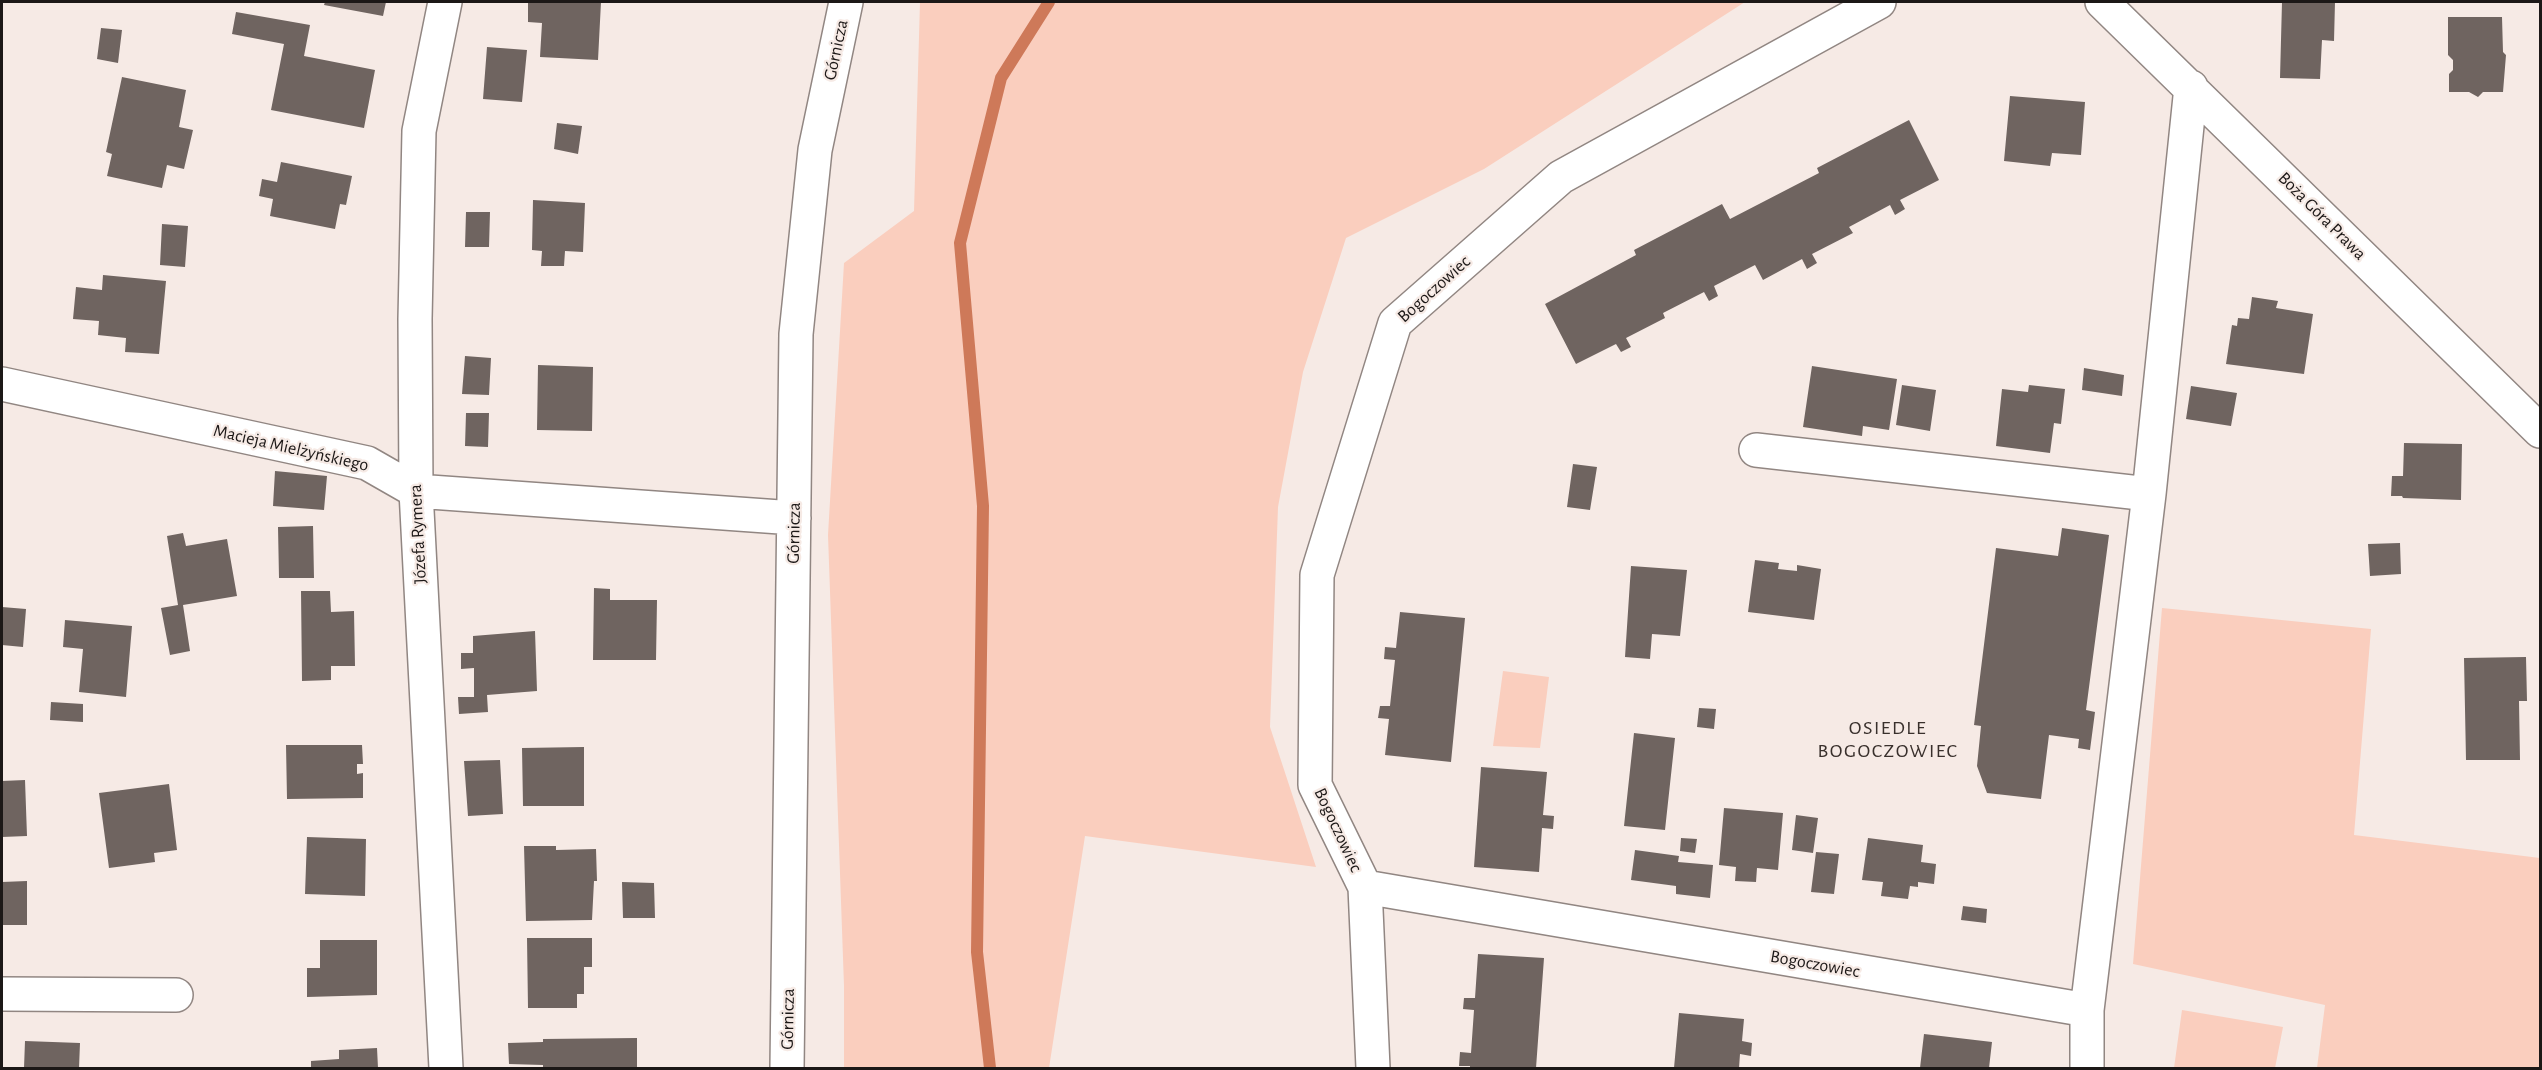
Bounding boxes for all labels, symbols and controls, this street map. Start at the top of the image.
street label: Górnicza [819,18,853,82]
street label: Boża Góra Prawa [2273,167,2371,265]
street label: Bogoczowiec [1393,251,1475,327]
street label: Macieja Mielżyńskiego [211,420,371,476]
street label: Józefa Rymera [405,484,431,584]
street label: Górnicza [783,502,805,564]
district label: OSIEDLE BOGOCZOWIEC [1818,716,1958,763]
street label: Bogoczowiec [1309,785,1367,875]
street label: Bogoczowiec [1769,946,1861,982]
street label: Górnicza [777,988,799,1050]

